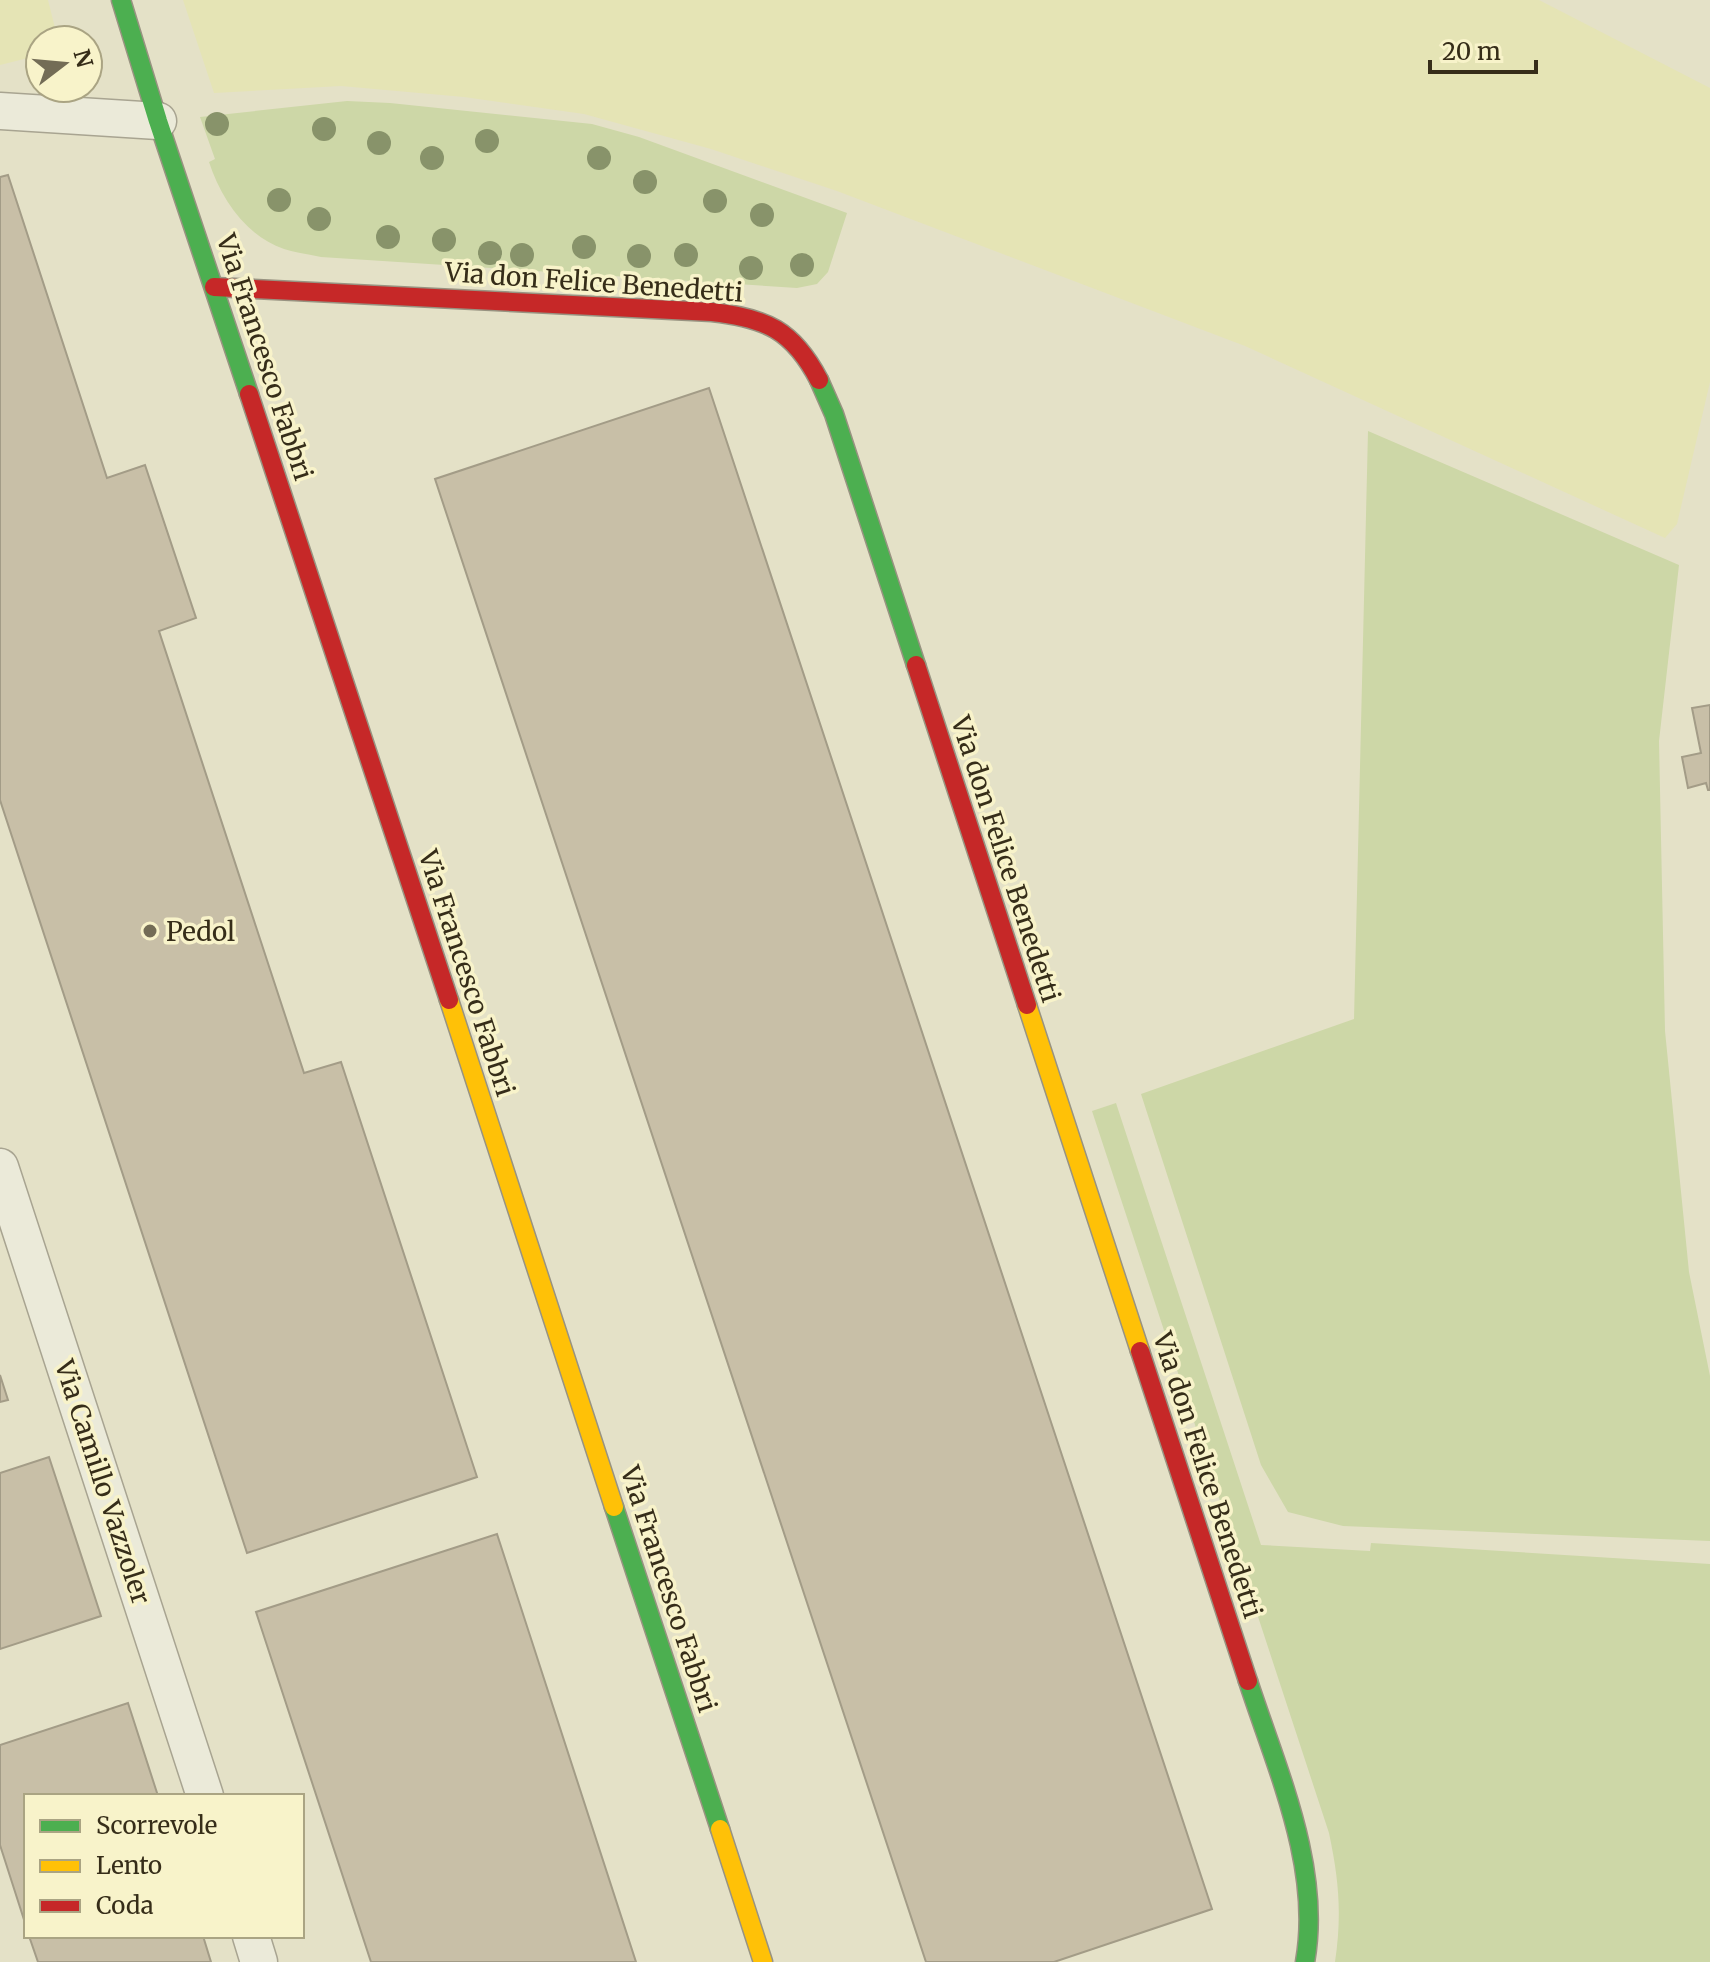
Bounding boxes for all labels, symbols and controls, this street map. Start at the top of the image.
north arrow [24,24,104,104]
scale bar [1430,24,1536,74]
text: 20 m [1442,36,1501,67]
text: N [67,46,99,71]
street label: Via Francesco Fabbri [209,229,320,484]
street label: Via don Felice Benedetti [443,255,744,309]
street label: Via don Felice Benedetti [944,711,1068,1006]
street label: Via Francesco Fabbri [411,845,522,1100]
place label: Pedol [166,915,235,948]
marker: Pedol [141,922,159,940]
street label: Via don Felice Benedetti [1146,1327,1270,1622]
street label: Via Camillo Vazzoler [48,1355,158,1609]
street label: Via Francesco Fabbri [613,1461,724,1716]
legend [24,1794,304,1938]
text: Scorrevole [96,1810,217,1841]
text: Lento [96,1850,162,1881]
text: Coda [96,1890,154,1921]

